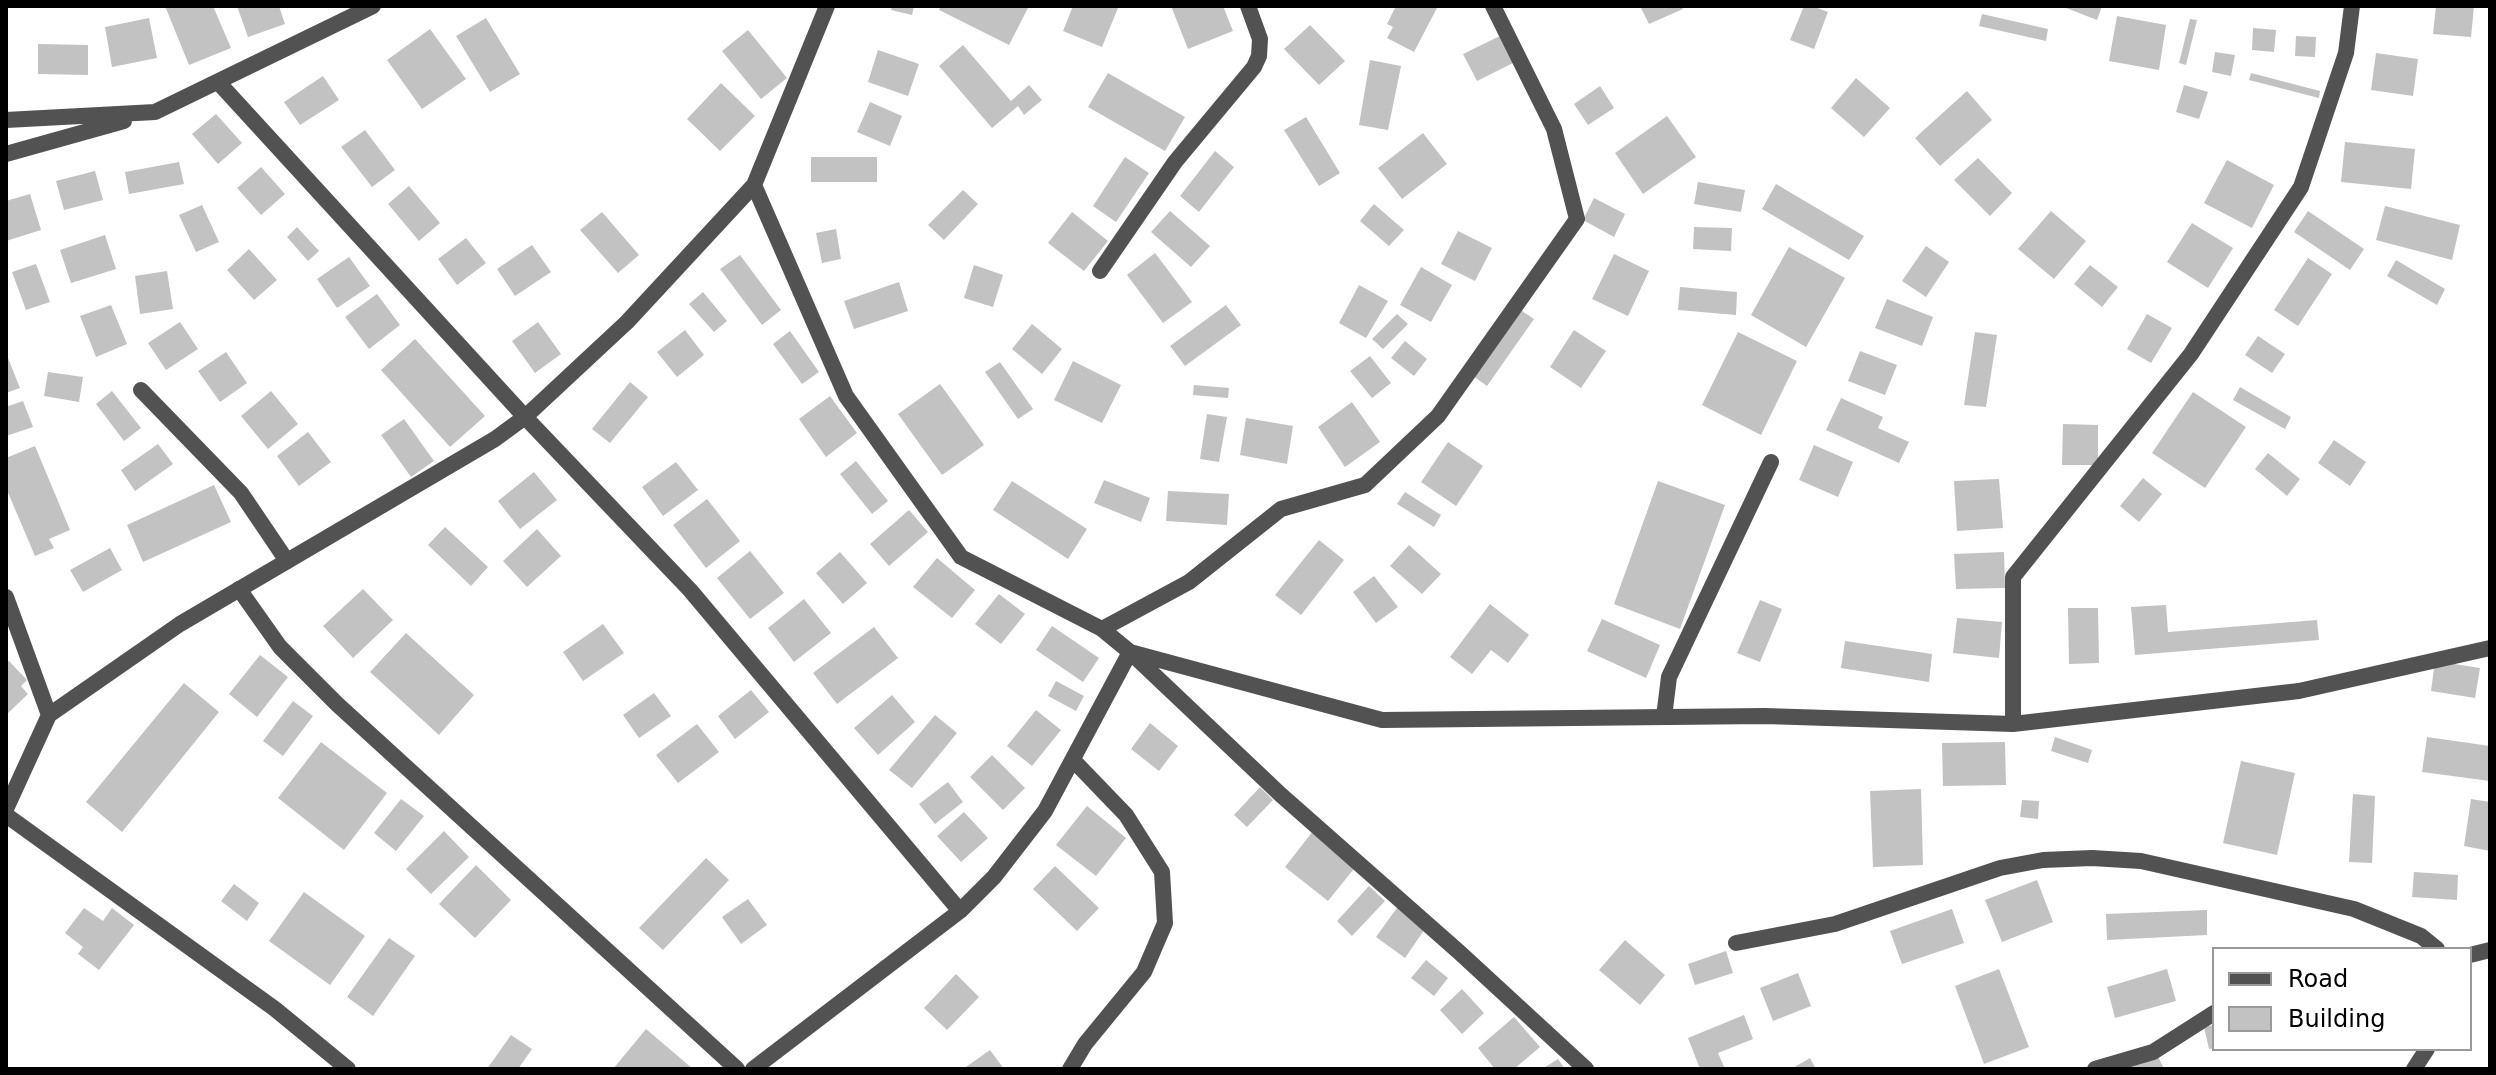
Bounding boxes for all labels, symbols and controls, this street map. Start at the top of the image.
legend [2212,947,2472,1051]
text: Road [2288,965,2348,993]
text: Building [2288,1005,2385,1033]

